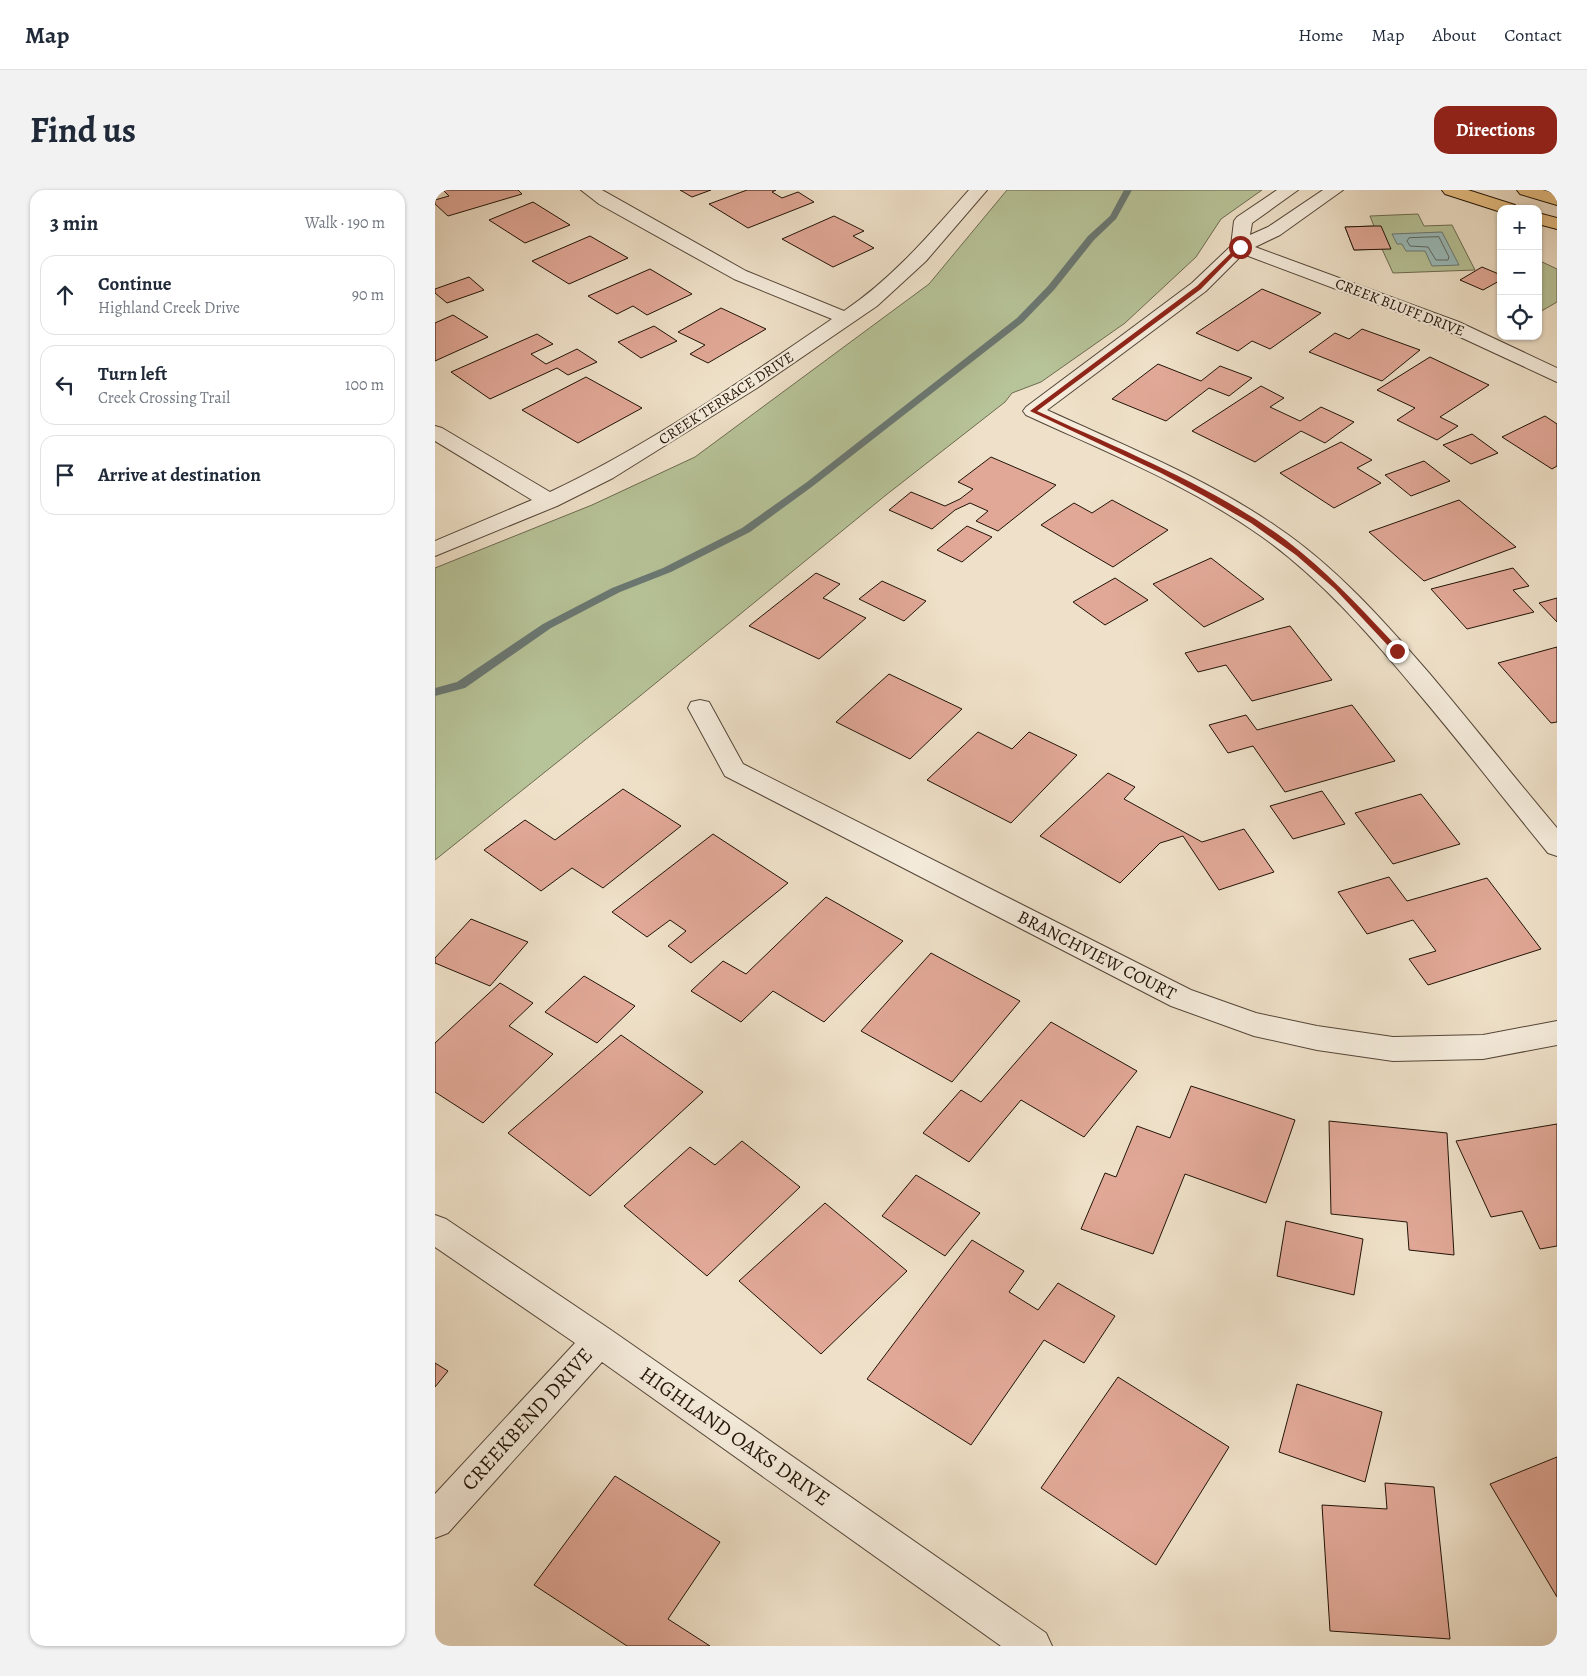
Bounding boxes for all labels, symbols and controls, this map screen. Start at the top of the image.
text: Map [25,19,69,51]
text: Home [1298,23,1343,47]
text: Map [1371,23,1404,47]
text: About [1432,23,1476,47]
text: Contact [1504,23,1562,47]
text: Find us [30,106,136,154]
button: Directions [1434,106,1557,154]
map controls [1497,205,1542,340]
button: + [1497,205,1542,250]
text: 3 min [50,209,98,237]
text: Walk · 190 m [305,212,385,234]
route start [1229,236,1252,259]
button: − [1497,250,1542,295]
text: Continue [98,271,172,297]
street label: CREEK BLUFF DRIVE [1333,273,1467,341]
icon: ahead [51,281,79,309]
text: 90 m [352,284,384,306]
button: locate [1497,295,1542,340]
text: Highland Creek Drive [98,297,240,319]
street label: CREEK TERRACE DRIVE [655,347,797,449]
text: Turn left [98,361,167,387]
icon: left [51,371,79,399]
text: 100 m [345,374,384,396]
text: Creek Crossing Trail [98,387,230,409]
icon: arrive [51,461,79,489]
text: Arrive at destination [98,462,261,488]
route end [1386,640,1409,663]
street label: BRANCHVIEW COURT [1014,905,1181,1006]
street label: CREEKBEND DRIVE [455,1342,599,1496]
street label: HIGHLAND OAKS DRIVE [634,1360,836,1512]

